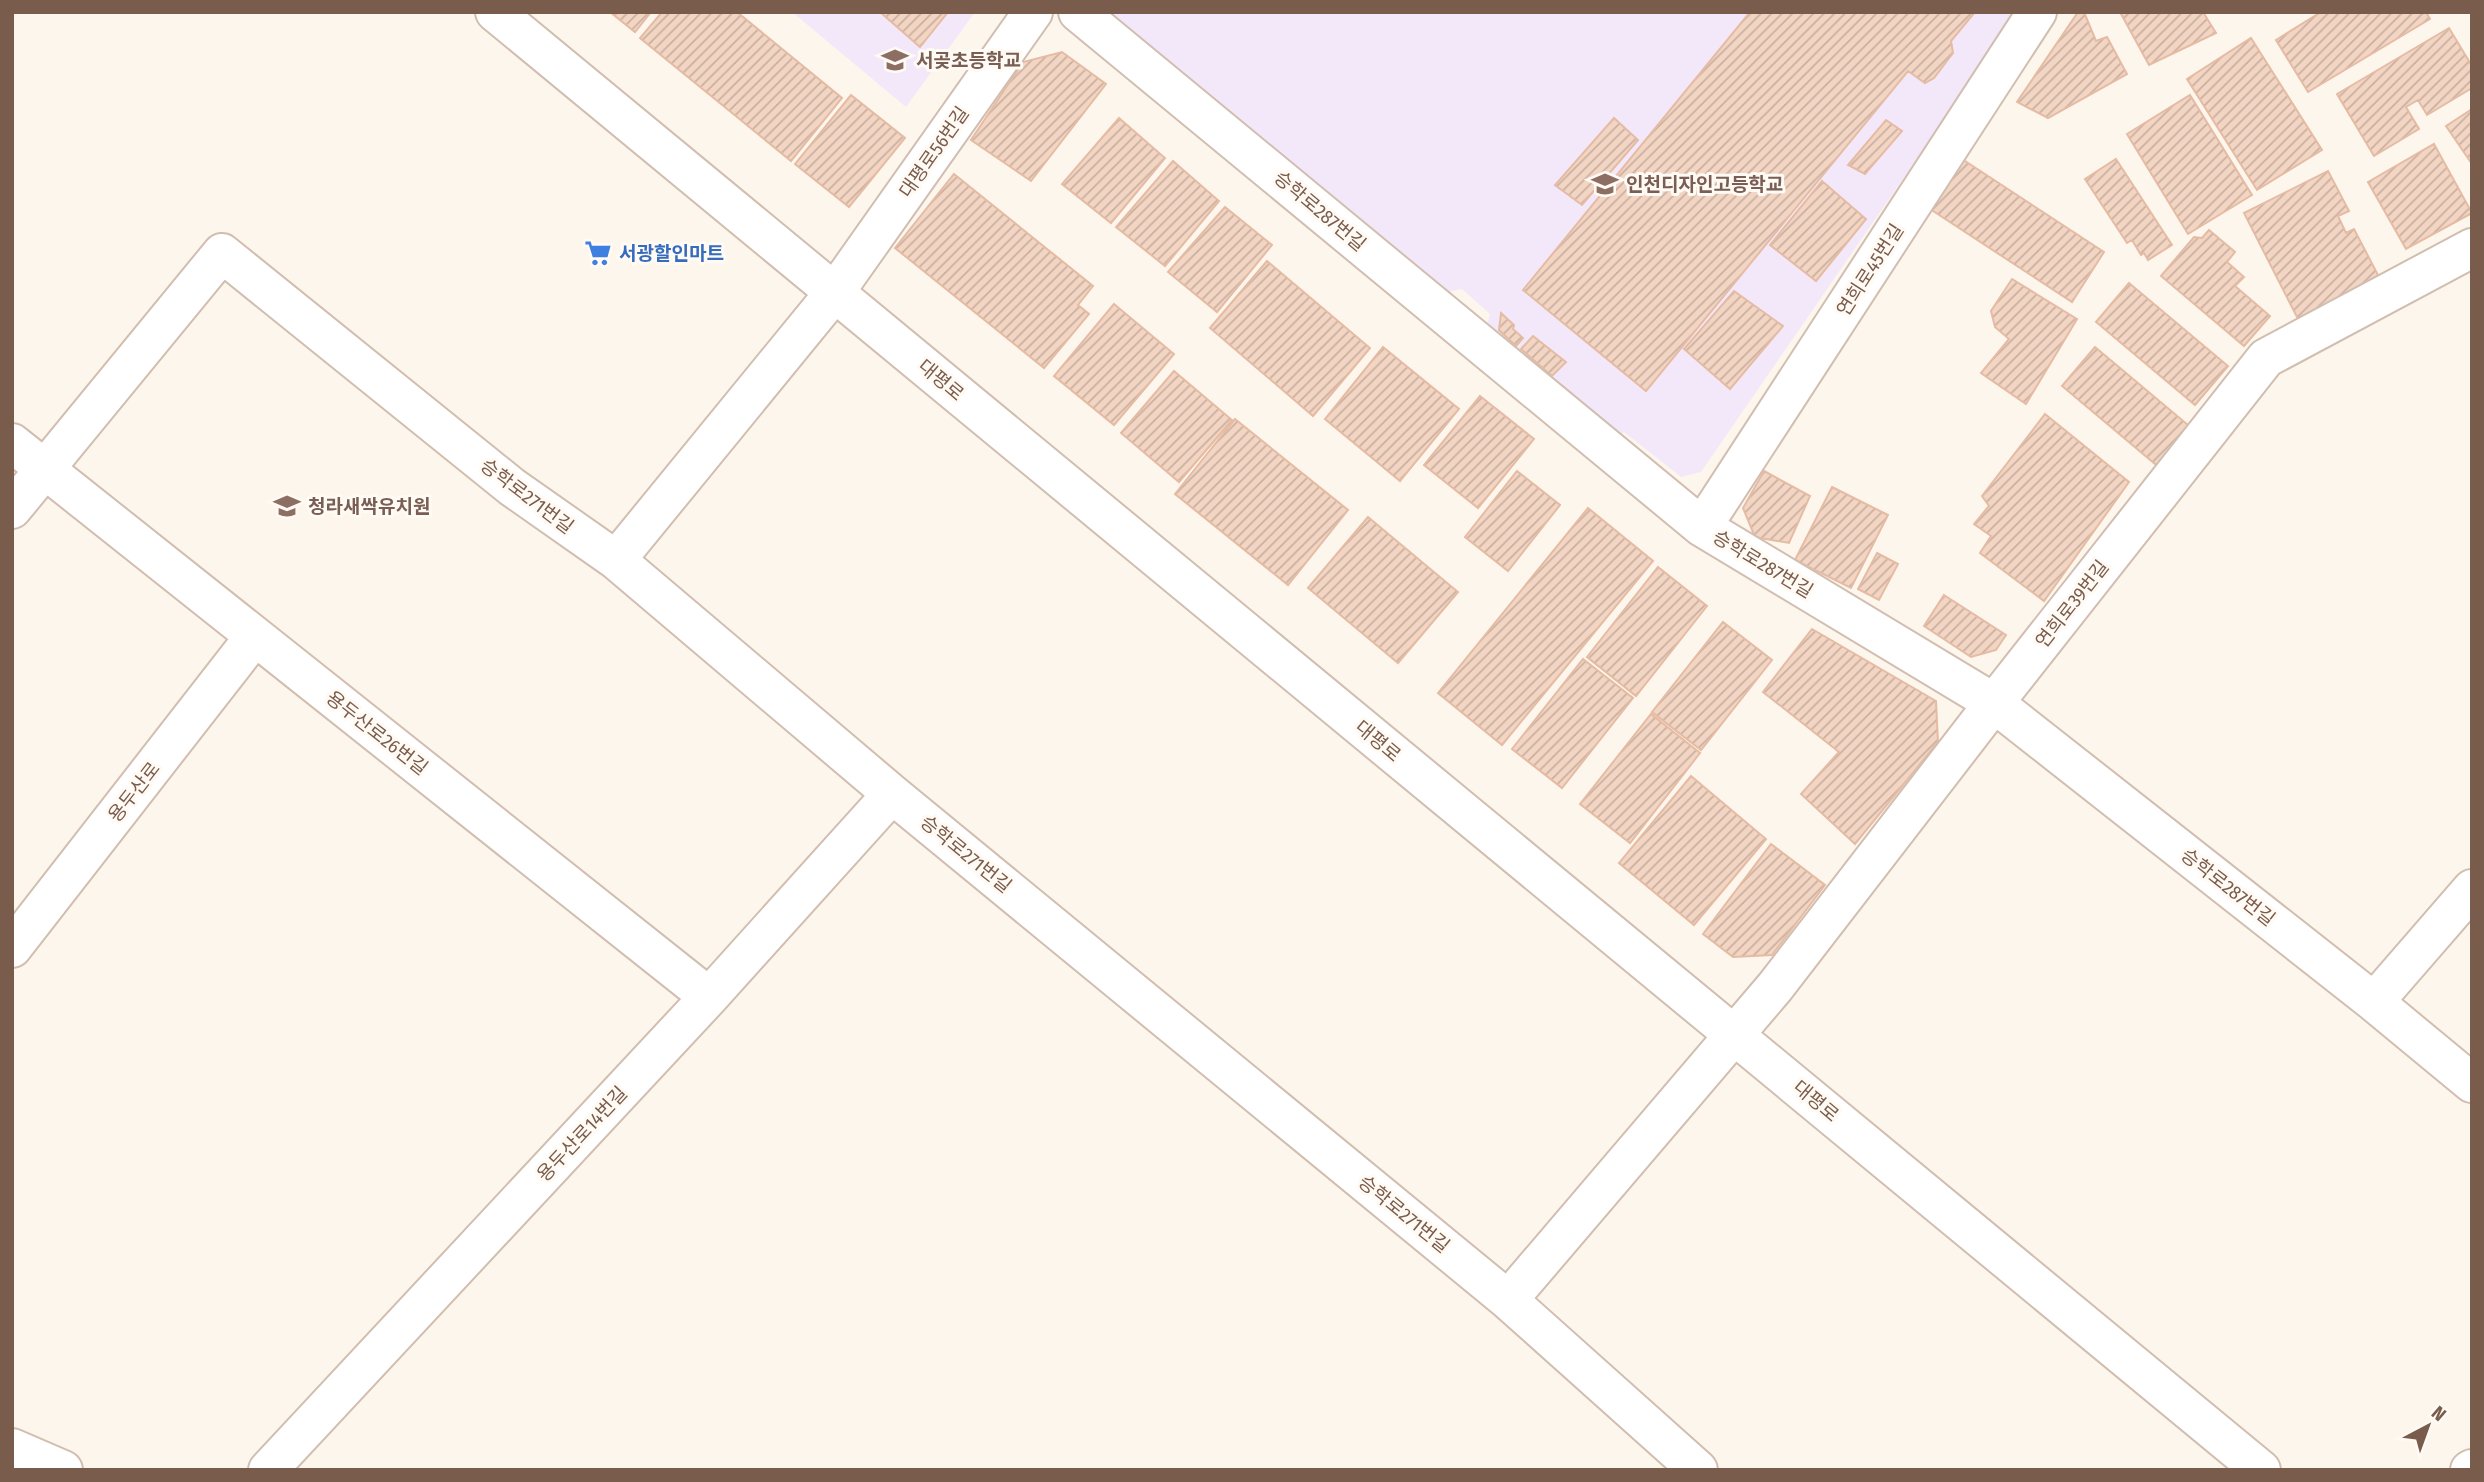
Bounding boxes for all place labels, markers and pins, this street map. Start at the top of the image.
school or university icon: 서곶초등학교 [880,45,910,75]
place label: 서곶초등학교 [916,49,1021,72]
school or university icon: 인천디자인고등학교 [1590,169,1620,199]
place label: 인천디자인고등학교 [1626,173,1783,196]
supermarket icon: 서광할인마트 [583,238,613,268]
place label: 서광할인마트 [619,242,724,265]
school or university icon: 청라새싹유치원 [272,491,302,521]
place label: 청라새싹유치원 [308,495,430,518]

